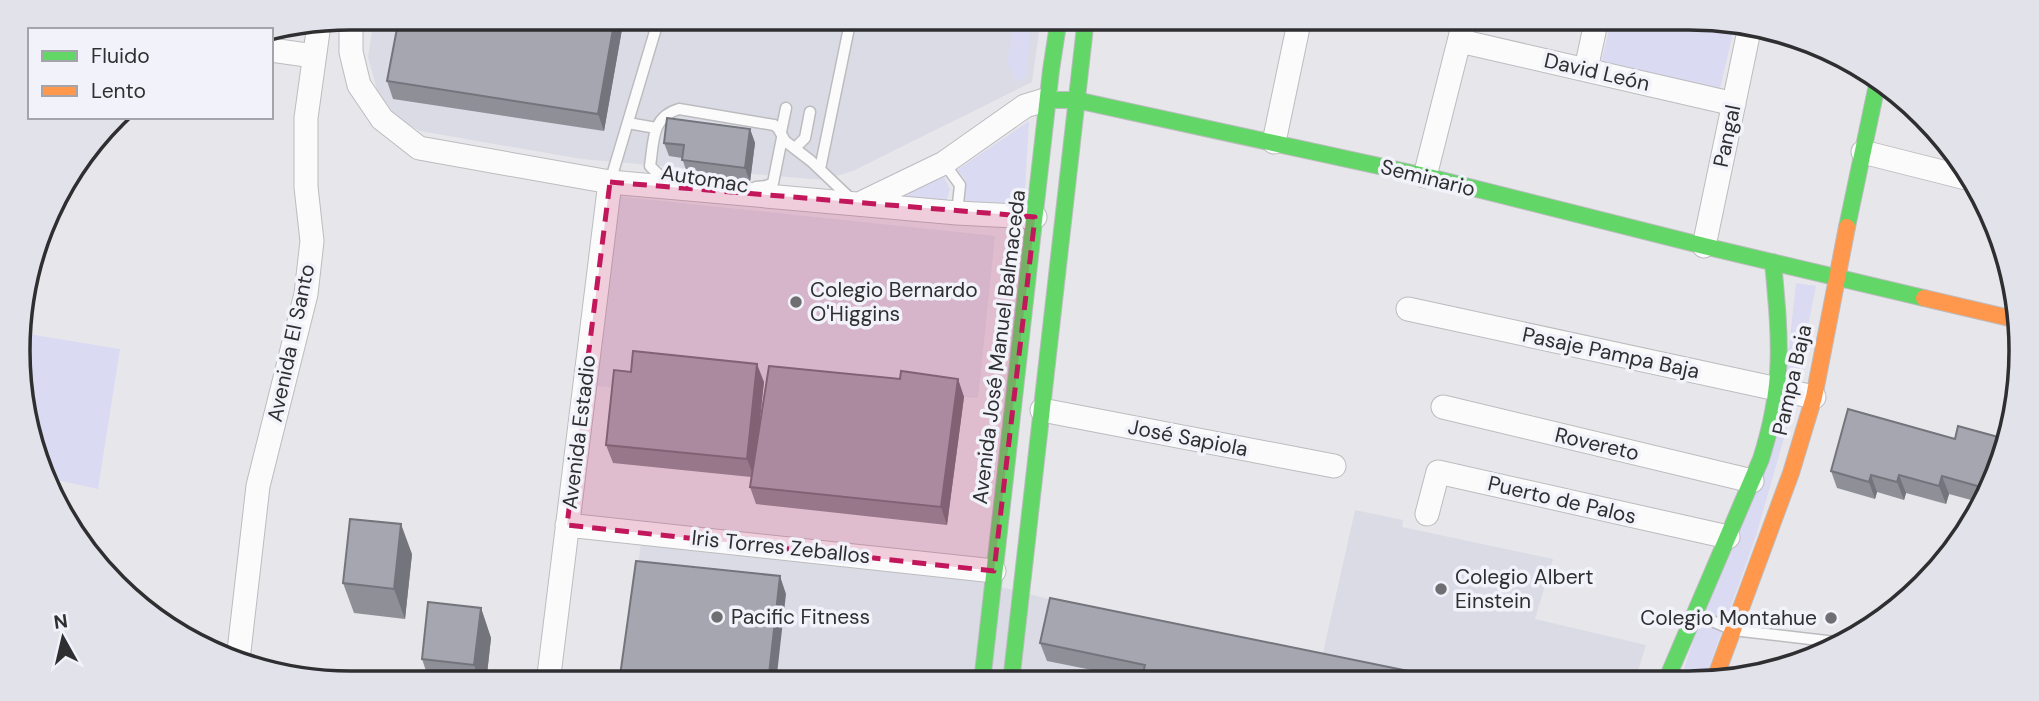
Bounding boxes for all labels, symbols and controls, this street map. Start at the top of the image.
legend [28,28,273,119]
text: Fluido [91,42,150,70]
street label: David León [1542,46,1652,98]
text: Lento [91,77,146,105]
street label: Pangal [1707,102,1747,170]
street label: Seminario [1378,153,1478,203]
street label: Automac [659,158,751,200]
street label: Avenida José Manuel Balmaceda [966,188,1032,506]
street label: Avenida El Santo [261,261,321,425]
place label: Colegio Bernardo O'Higgins [810,276,978,328]
marker: Colegio Bernardo O'Higgins [788,294,804,310]
street label: Pasaje Pampa Baja [1520,321,1702,385]
street label: Pampa Baja [1766,322,1818,438]
street label: Avenida Estadio [556,353,602,511]
street label: José Sapiola [1126,413,1250,463]
street label: Rovereto [1552,421,1642,467]
street label: Puerto de Palos [1485,469,1639,531]
street label: Iris Torres Zeballos [690,524,872,570]
place label: Colegio Albert Einstein [1455,563,1594,615]
marker: Colegio Albert Einstein [1433,581,1449,597]
north arrow [28,603,98,673]
place label: Pacific Fitness [731,603,870,631]
place label: Colegio Montahue [1640,604,1817,632]
text: N [52,608,69,635]
marker: Pacific Fitness [709,609,725,625]
marker: Colegio Montahue [1823,610,1839,626]

